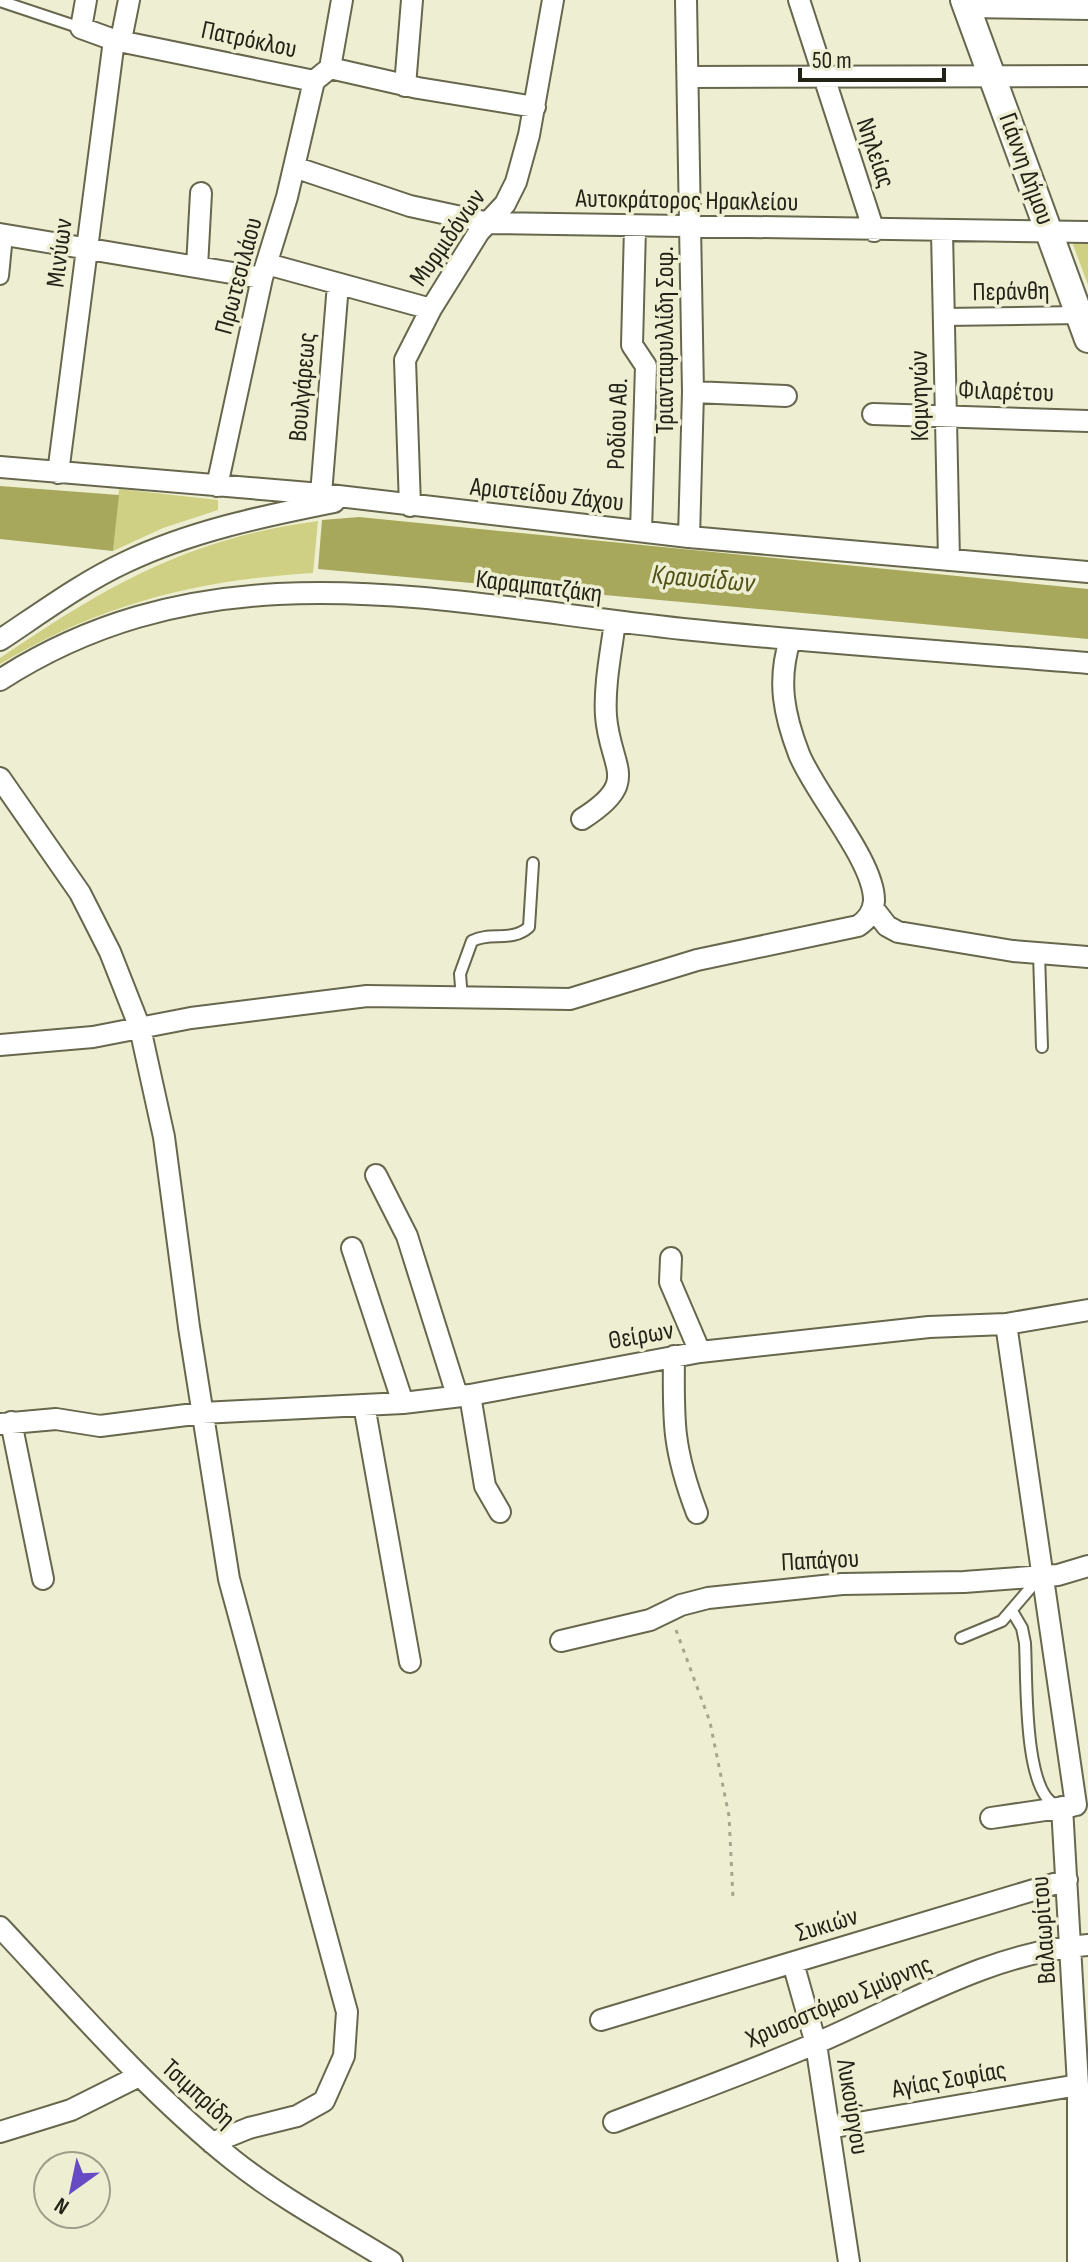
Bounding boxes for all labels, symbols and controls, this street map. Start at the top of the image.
street label: Πατρόκλου [198,15,300,65]
scale bar [800,32,944,82]
text: 50 m [812,46,852,75]
street label: Γιάννη Δήμου [992,109,1060,229]
street label: Νηλείας [849,114,901,192]
street label: Μυρμιδόνων [403,184,493,292]
street label: Αυτοκράτορος Ηρακλείου [574,184,799,218]
street label: Πρωτεσιλάου [209,214,269,338]
street label: Μινύων [40,217,80,289]
street label: Τριανταφυλλίδη Σοφ. [650,246,681,434]
street label: Περάνθη [972,276,1050,308]
street label: Βουλγάρεως [283,331,323,443]
street label: Κομνηνών [904,350,936,442]
street label: Φιλαρέτου [958,375,1054,409]
street label: Ροδίου Αθ. [601,378,635,470]
street label: Αριστείδου Ζάχου [468,471,625,518]
water label: Κραυσίδων [650,558,757,600]
street label: Καραμπατζάκη [474,564,604,610]
street label: Θείρων [606,1315,676,1357]
street label: Παπάγου [780,1543,860,1579]
street label: Βαλαωρίτου [1025,1875,1063,1985]
street label: Συκιών [792,1901,862,1949]
street label: Χρυσοστόμου Σμύρνης [741,1949,936,2055]
street label: Τσιμπρίδη [155,2053,241,2135]
street label: Αγίας Σοφίας [888,2055,1009,2105]
street label: Λυκούργου [829,2056,875,2157]
north arrow [32,2150,112,2230]
text: N [50,2191,74,2220]

